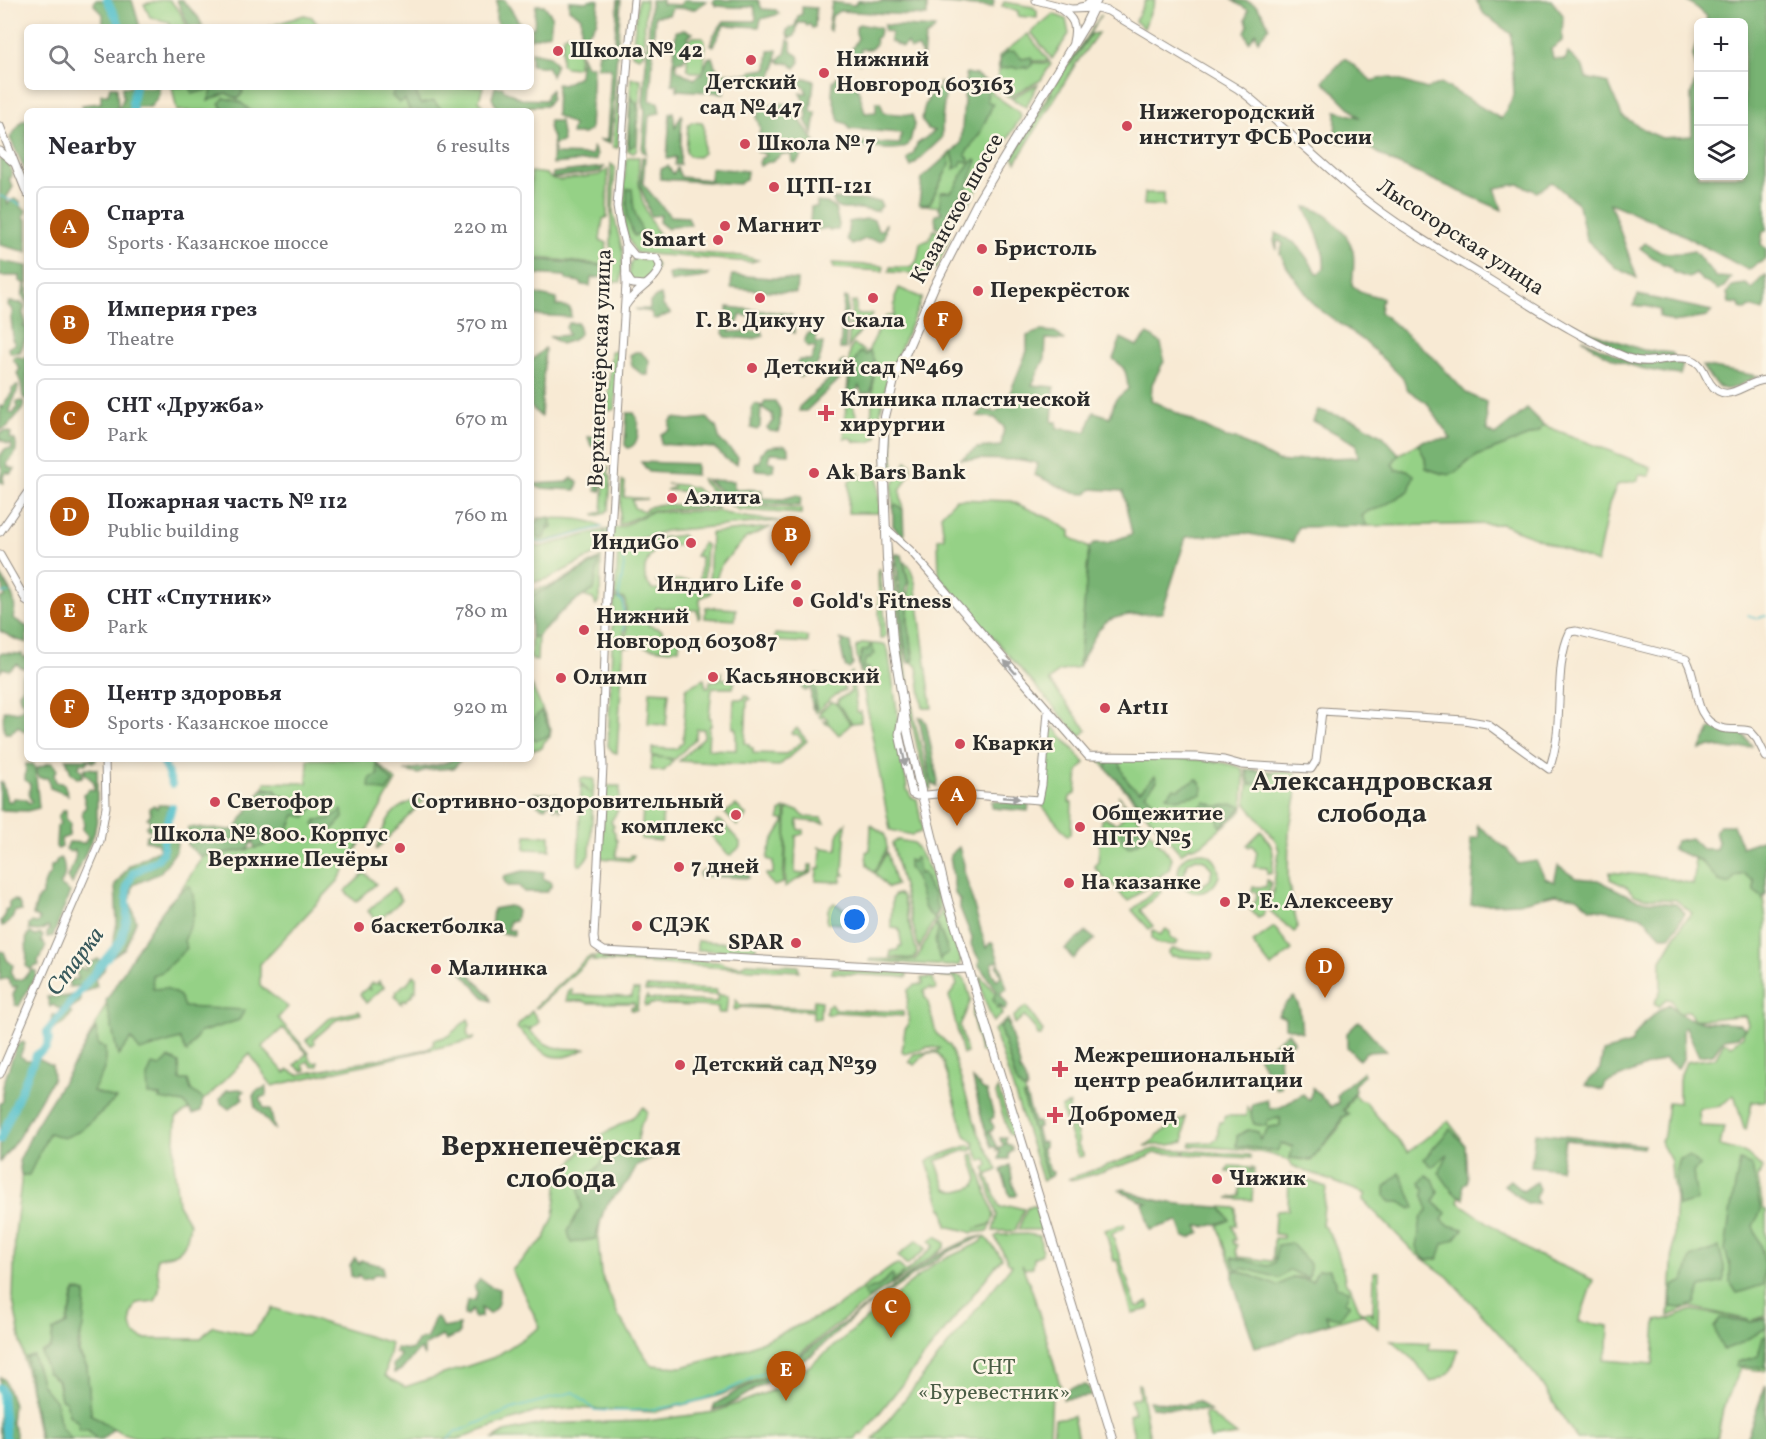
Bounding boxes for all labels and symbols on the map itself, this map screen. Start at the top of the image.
place label: Школа № 42 [570,36,703,67]
marker: Школа № 42 [551,44,565,58]
place label: Нижний Новгород 603163 [836,45,1014,101]
marker: Детский сад №447 [744,53,758,67]
marker: Нижний Новгород 603163 [817,66,831,80]
place label: Детский сад №447 [700,68,802,124]
place label: Нижегородский институт ФСБ России [1139,98,1372,154]
marker: Нижегородский институт ФСБ России [1120,119,1134,133]
street label: Казанское шоссе [904,128,1012,290]
place label: Школа № 7 [757,129,876,160]
marker: Школа № 7 [738,137,752,151]
place label: ЦТП-121 [786,172,872,203]
street label: Лысогорская улица [1370,172,1550,304]
marker: ЦТП-121 [767,180,781,194]
place label: Магнит [737,211,821,242]
marker: Магнит [718,219,732,233]
place label: Smart [642,225,706,256]
marker: Smart [711,233,725,247]
place label: Бристоль [994,234,1097,265]
marker: Бристоль [975,242,989,256]
street label: Верхнепечёрская улица [581,248,621,488]
place label: Перекрёсток [990,276,1130,307]
marker: Перекрёсток [971,284,985,298]
marker: Г. В. Дикуну [753,291,767,305]
marker: Скала [866,291,880,305]
pin: F [924,302,962,351]
place label: Г. В. Дикуну [695,306,825,337]
place label: Скала [841,306,905,337]
place label: Детский сад №469 [764,353,963,384]
marker: Детский сад №469 [745,361,759,375]
place label: Клиника пластической хирургии [840,385,1090,441]
marker: Клиника пластической хирургии [817,404,835,422]
place label: Ak Bars Bank [826,458,966,489]
marker: Ak Bars Bank [807,466,821,480]
place label: Аэлита [684,483,761,514]
marker: Аэлита [665,491,679,505]
pin: B [772,516,810,566]
place label: ИндиGo [592,528,679,559]
marker: ИндиGo [684,536,698,550]
place label: Индиго Life [657,570,784,601]
marker: Индиго Life [789,578,803,592]
place label: Gold's Fitness [810,587,952,618]
marker: Gold's Fitness [791,595,805,609]
place label: Нижний Новгород 603087 [596,602,778,658]
marker: Нижний Новгород 603087 [577,623,591,637]
one-way arrow [1004,660,1017,675]
place label: Касьяновский [725,662,880,693]
place label: Олимп [573,663,647,694]
marker: Касьяновский [706,670,720,684]
marker: Олимп [554,671,568,685]
place label: Art11 [1117,693,1169,724]
marker: Art11 [1098,701,1112,715]
place label: Кварки [972,729,1053,760]
marker: Кварки [953,737,967,751]
one-way arrow [900,748,909,767]
district label: Александровская слобода [1251,763,1493,834]
pin: A [938,776,976,826]
place label: Светофор [227,787,333,818]
place label: Сортивно-оздоровительный комплекс [411,787,724,843]
one-way arrow [1001,793,1020,802]
marker: Светофор [208,795,222,809]
place label: Общежитие НГТУ №5 [1092,799,1223,855]
marker: Сортивно-оздоровительный комплекс [729,808,743,822]
place label: Школа № 800. Корпус Верхние Печёры [152,820,388,876]
marker: Общежитие НГТУ №5 [1073,820,1087,834]
marker: Школа № 800. Корпус Верхние Печёры [393,841,407,855]
place label: 7 дней [691,852,759,883]
marker: 7 дней [672,860,686,874]
place label: На казанке [1081,868,1201,899]
marker: На казанке [1062,876,1076,890]
place label: Р. Е. Алексееву [1237,887,1394,918]
marker: Р. Е. Алексееву [1218,895,1232,909]
your location [840,905,869,934]
place label: СДЭК [649,911,710,942]
place label: баскетболка [371,912,505,943]
marker: СДЭК [630,919,644,933]
water label: Старка [39,920,113,1004]
marker: баскетболка [352,920,366,934]
place label: SPAR [728,928,785,959]
marker: SPAR [789,936,803,950]
pin: D [1306,948,1344,998]
place label: Малинка [448,954,548,985]
marker: Малинка [429,962,443,976]
place label: Межрешиональный центр реабилитации [1074,1041,1303,1097]
place label: Детский сад №39 [692,1050,877,1081]
marker: Детский сад №39 [673,1058,687,1072]
marker: Межрешиональный центр реабилитации [1051,1060,1069,1078]
place label: Добромед [1068,1100,1178,1131]
marker: Добромед [1046,1106,1064,1124]
district label: Верхнепечёрская слобода [441,1128,681,1199]
place label: Чижик [1229,1164,1306,1195]
marker: Чижик [1210,1172,1224,1186]
pin: C [872,1288,910,1338]
pin: E [766,1352,806,1401]
park label: СНТ «Буревестник» [918,1353,1070,1409]

